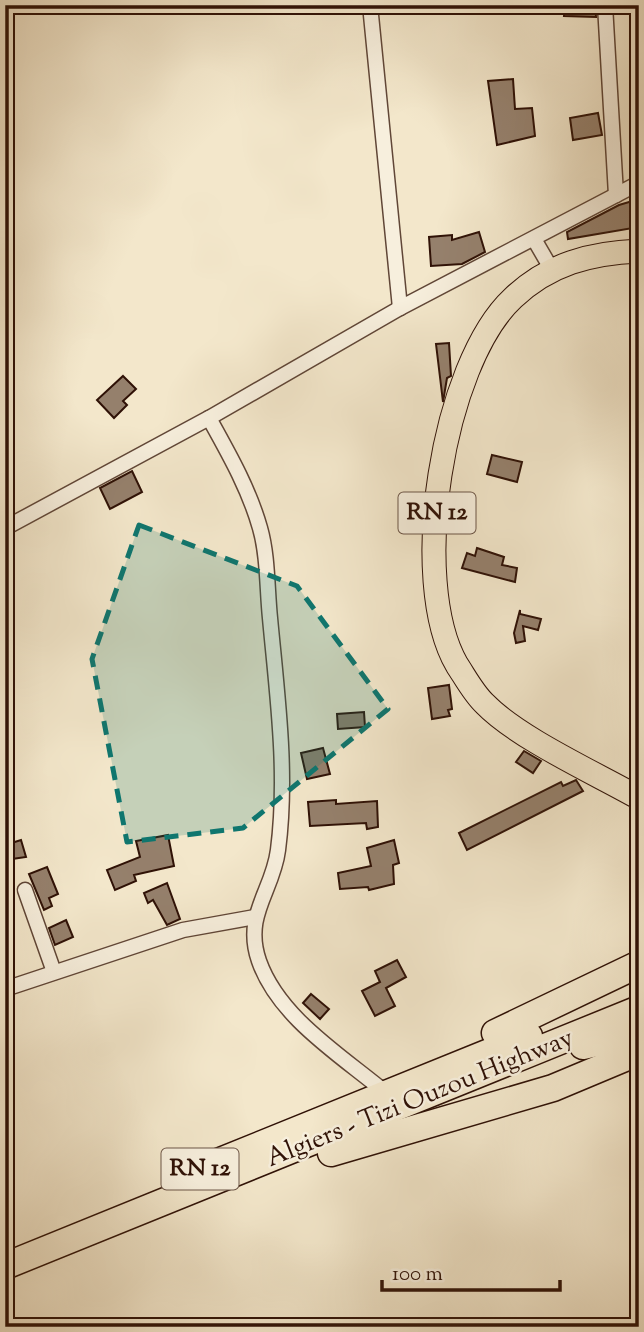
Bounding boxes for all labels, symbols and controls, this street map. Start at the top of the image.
road number: RN 12 [398,492,476,534]
street label: Algiers - Tizi Ouzou Highway [261,1020,579,1178]
road number: RN 12 [162,1148,238,1190]
scale bar [382,1248,560,1292]
text: 100 m [392,1260,443,1290]

